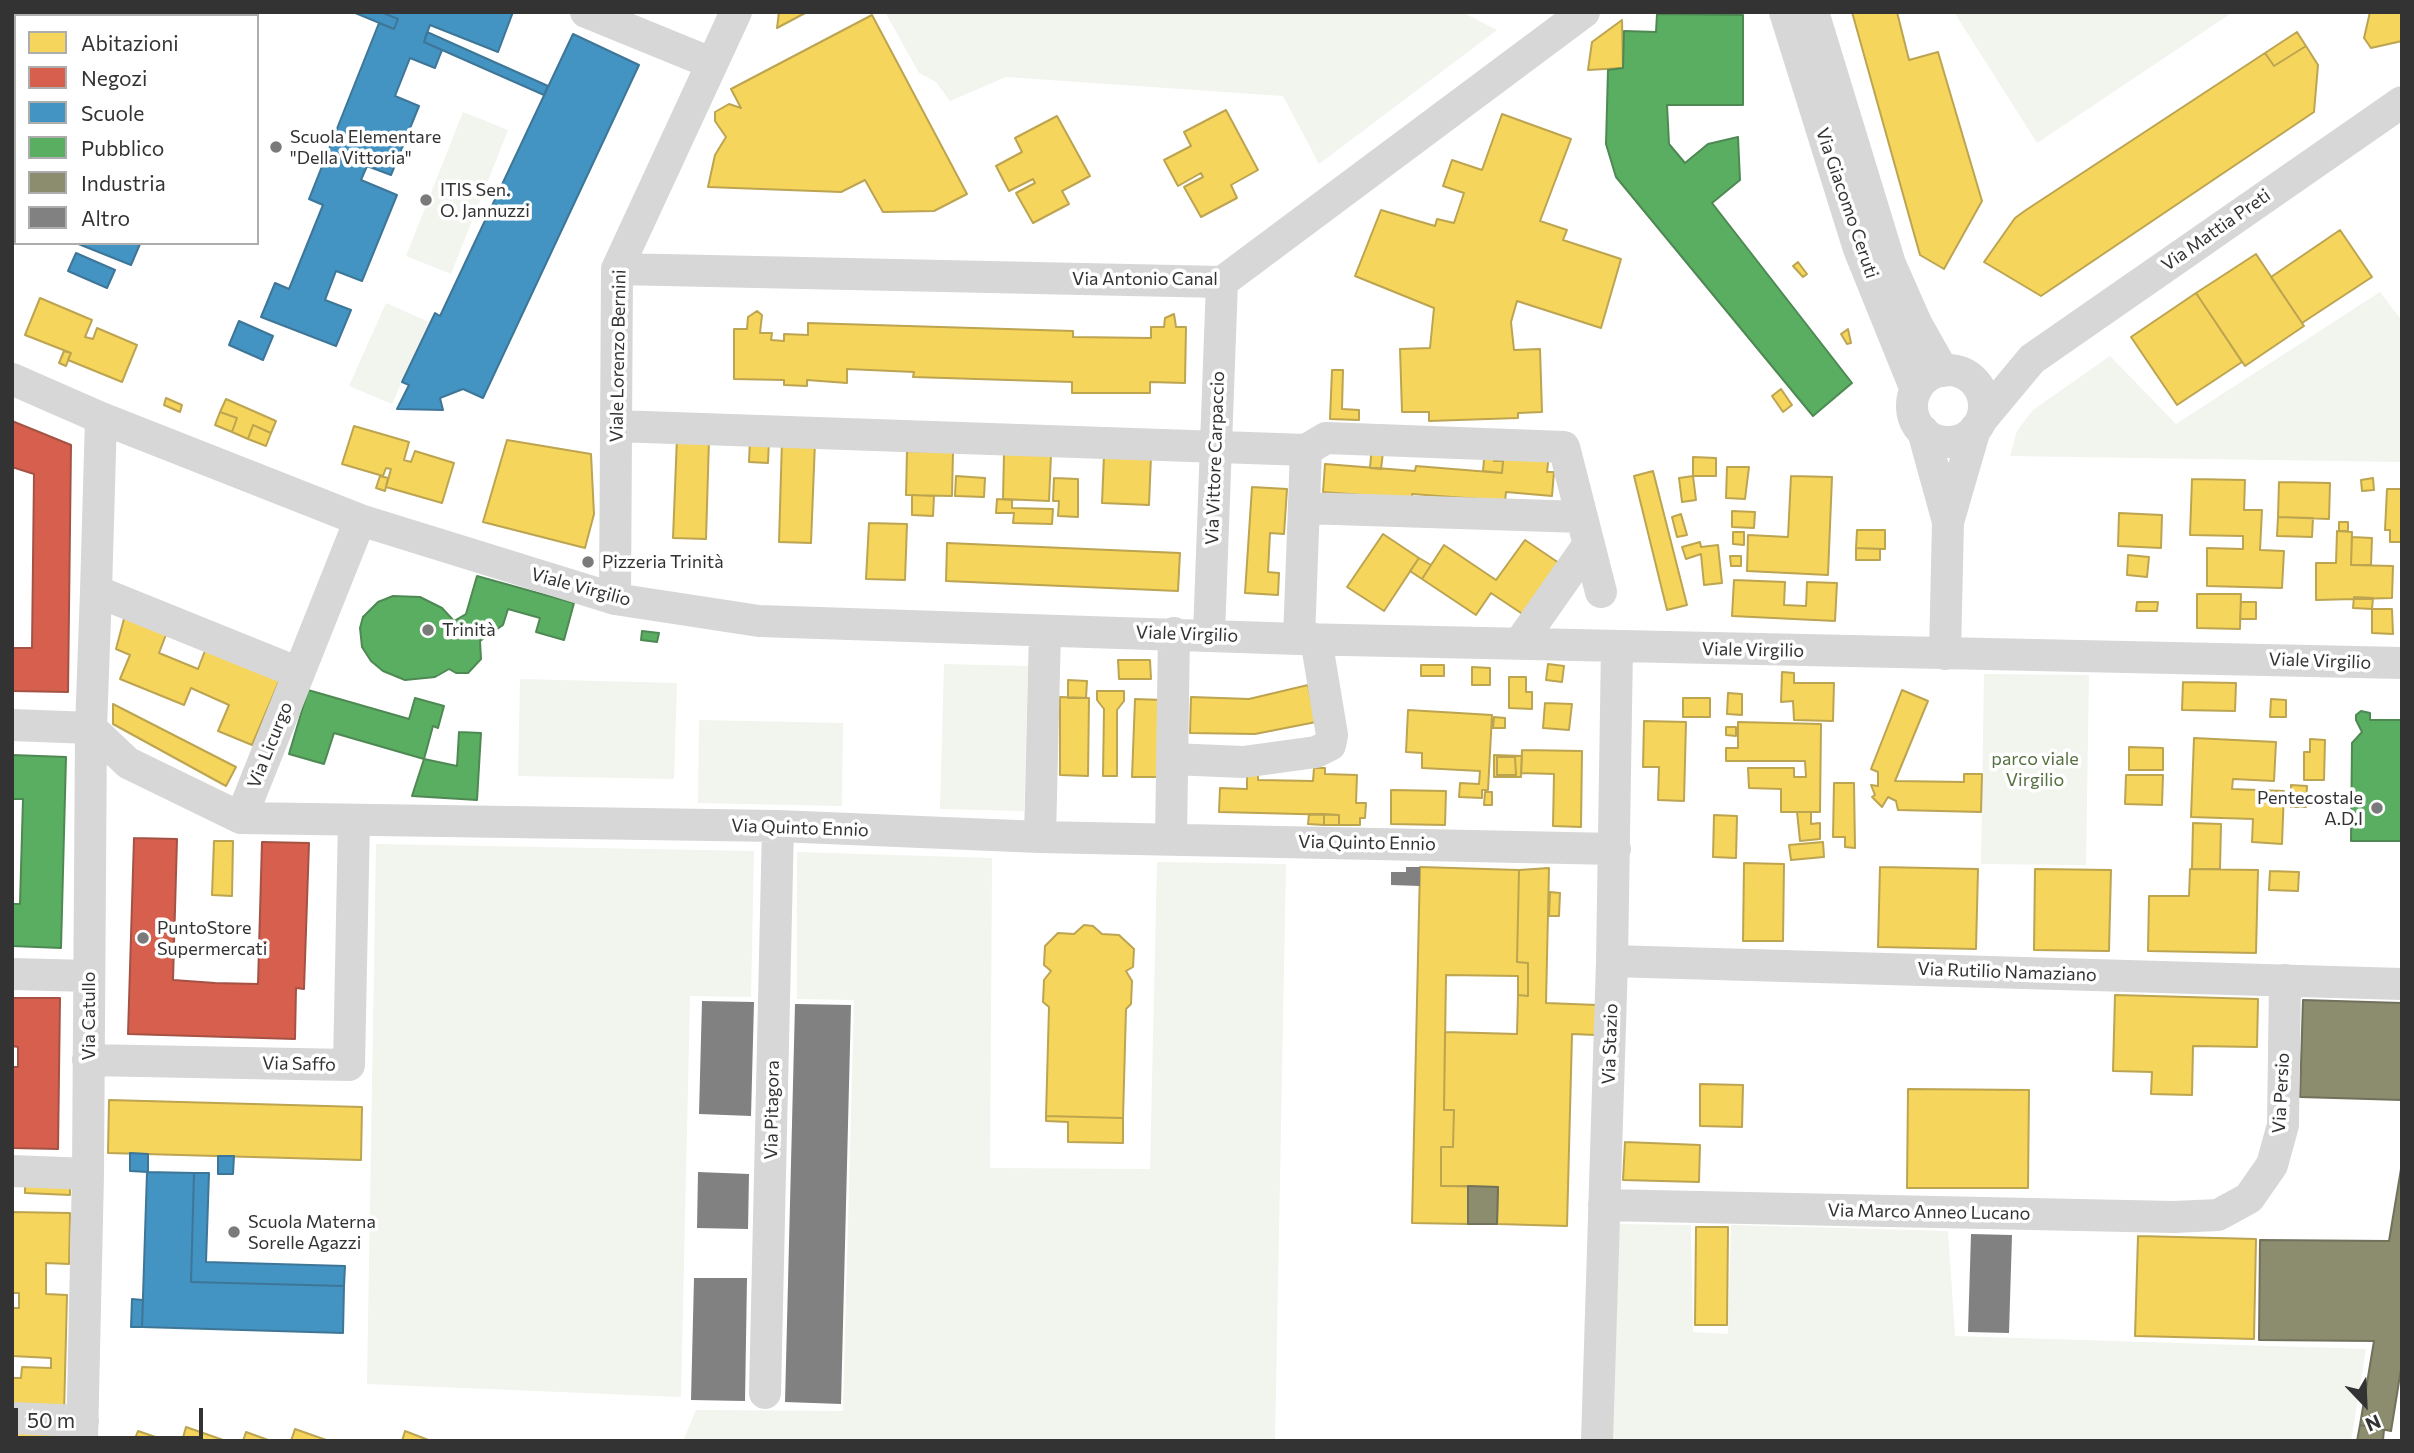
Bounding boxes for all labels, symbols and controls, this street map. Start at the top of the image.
legend [14,14,259,245]
text: Abitazioni [81,30,179,55]
text: Negozi [81,65,147,90]
text: Scuole [81,100,144,125]
street label: Via Giacomo Ceruti [1811,125,1883,281]
place label: Scuola Elementare "Della Vittoria" [290,126,441,168]
text: Pubblico [81,135,164,160]
marker: Scuola Elementare "Della Vittoria" [268,139,284,155]
text: Industria [81,170,166,195]
place label: ITIS Sen. O. Jannuzzi [440,179,530,222]
street label: Via Mattia Preti [2157,184,2275,276]
marker: ITIS Sen. O. Jannuzzi [418,192,434,208]
text: Altro [81,205,130,230]
street label: Via Antonio Canal [1072,268,1218,290]
street label: Viale Lorenzo Bernini [606,269,630,443]
street label: Via Vittore Carpaccio [1201,371,1229,545]
place label: Pizzeria Trinità [602,551,723,573]
marker: Pizzeria Trinità [580,554,596,570]
street label: Viale Virgilio [529,563,633,611]
place label: Trinità [442,619,496,641]
street label: Viale Virgilio [1135,621,1239,647]
marker: Trinità [420,622,436,638]
street label: Viale Virgilio [1702,638,1804,662]
street label: Viale Virgilio [2268,648,2372,674]
street label: Via Licurgo [243,699,297,791]
park label: parco viale Virgilio [1991,748,2079,790]
place label: Pentecostale A.D.I [2257,787,2363,830]
marker: Pentecostale A.D.I [2369,800,2385,816]
street label: Via Quinto Ennio [731,815,869,841]
street label: Via Quinto Ennio [1298,831,1436,855]
place label: PuntoStore Supermercati [157,917,267,960]
marker: PuntoStore Supermercati [135,930,151,946]
street label: Via Rutilio Namaziano [1917,958,2097,986]
street label: Via Catullo [78,972,100,1060]
street label: Via Stazio [1598,1003,1622,1085]
street label: Via Persio [2268,1052,2294,1134]
street label: Via Saffo [262,1053,336,1075]
street label: Via Pitagora [760,1060,784,1160]
street label: Via Marco Anneo Lucano [1827,1199,2031,1225]
place label: Scuola Materna Sorelle Agazzi [248,1211,376,1254]
marker: Scuola Materna Sorelle Agazzi [226,1224,242,1240]
north arrow [2330,1369,2400,1439]
scale bar [18,1394,206,1438]
text: 50 m [27,1407,75,1432]
text: N [2362,1410,2384,1437]

